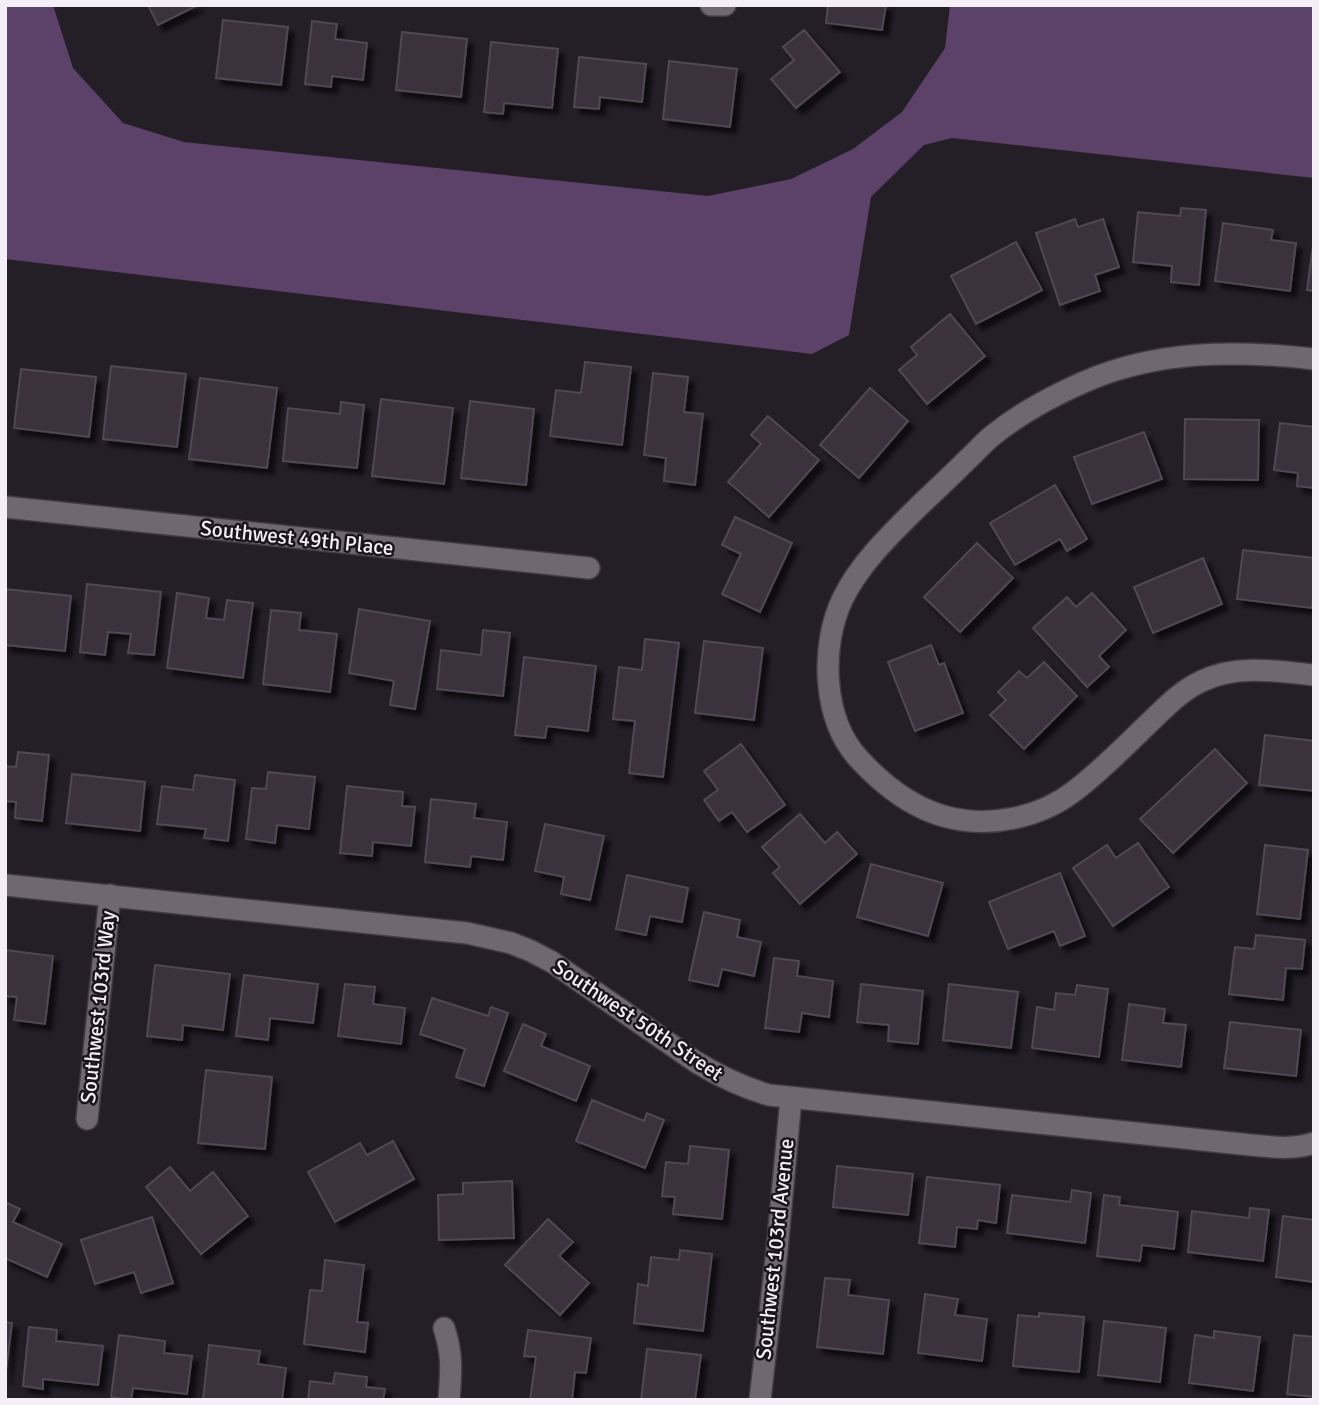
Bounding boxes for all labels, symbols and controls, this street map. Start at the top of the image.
street label: Southwest 49th Place [199,515,395,561]
street label: Southwest 103rd Way [75,909,121,1105]
street label: Southwest 50th Street [548,953,728,1087]
street label: Southwest 103rd Avenue [750,1137,800,1361]

